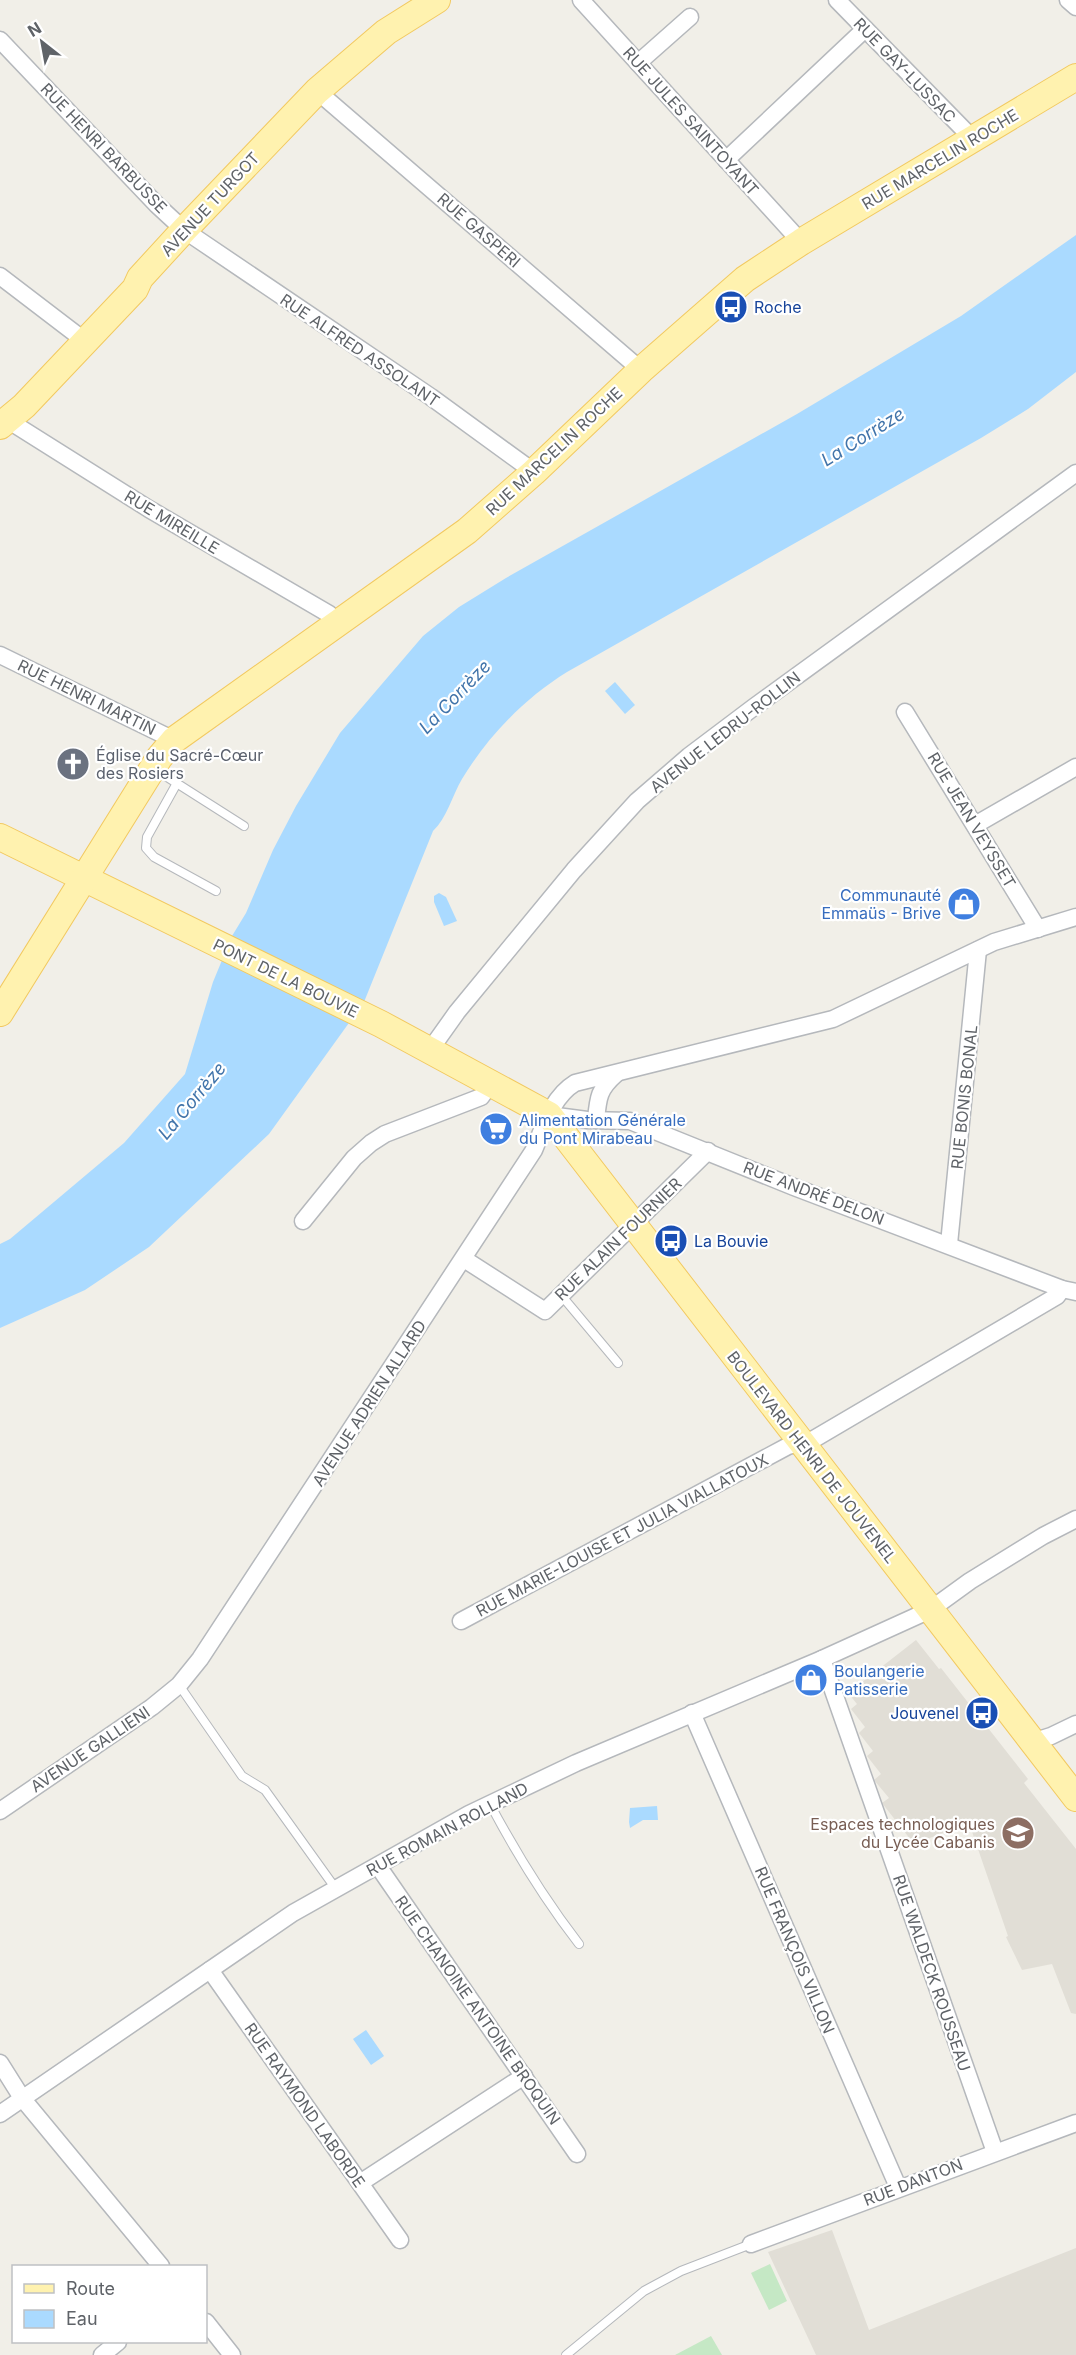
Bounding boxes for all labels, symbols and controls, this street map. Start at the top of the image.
north arrow [12,12,72,72]
street label: RUE GAY-LUSSAC [850,13,960,127]
text: N [24,17,45,41]
street label: RUE JULES SAINTOYANT [619,43,763,199]
street label: RUE HENRI BARBUSSE [37,79,171,217]
street label: RUE MARCELIN ROCHE [858,104,1022,214]
street label: AVENUE TURGOT [157,148,263,260]
street label: RUE GASPERI [433,188,525,272]
street label: RUE ALFRED ASSOLANT [276,289,444,411]
bus stop icon: Roche [713,289,749,325]
place label: Roche [754,297,802,317]
street label: RUE MARCELIN ROCHE [482,383,626,519]
water label: La Corrèze [817,403,908,470]
street label: RUE MIREILLE [121,486,223,558]
street label: RUE HENRI MARTIN [15,655,159,739]
water label: La Corrèze [414,656,495,738]
street label: AVENUE LEDRU-ROLLIN [646,667,804,797]
place label: Église du Sacré-Cœur des Rosiers [96,745,263,783]
church icon: Église du Sacré-Cœur des Rosiers [55,746,91,782]
street label: RUE JEAN VEYSSET [924,749,1020,891]
place label: Communauté Emmaüs - Brive [821,885,941,923]
shop icon: Communauté Emmaüs - Brive [946,886,982,922]
street label: PONT DE LA BOUVIE [210,934,362,1022]
street label: RUE BONIS BONAL [946,1024,982,1170]
water label: La Corrèze [153,1058,230,1143]
place label: Alimentation Générale du Pont Mirabeau [519,1110,686,1148]
supermarket icon: Alimentation Générale du Pont Mirabeau [478,1111,514,1147]
street label: RUE ANDRÉ DELON [741,1157,887,1229]
street label: RUE ALAIN FOURNIER [550,1173,686,1305]
bus stop icon: La Bouvie [653,1223,689,1259]
place label: La Bouvie [694,1231,768,1251]
street label: AVENUE ADRIEN ALLARD [308,1316,430,1490]
street label: BOULEVARD HENRI DE JOUVENEL [723,1347,901,1567]
street label: RUE MARIE-LOUISE ET JULIA VIALLATOUX [472,1449,772,1621]
place label: Boulangerie Patisserie [834,1661,924,1699]
shop icon: Boulangerie Patisserie [793,1662,829,1698]
bus stop icon: Jouvenel [964,1695,1000,1731]
street label: AVENUE GALLIENI [27,1702,153,1796]
place label: Jouvenel [890,1703,959,1723]
street label: RUE ROMAIN ROLLAND [363,1778,531,1880]
place label: Espaces technologiques du Lycée Cabanis [810,1814,995,1852]
school or university icon: Espaces technologiques du Lycée Cabanis [1000,1815,1036,1851]
street label: RUE FRANÇOIS VILLON [751,1864,839,2036]
street label: RUE WALDECK ROUSSEAU [889,1872,975,2074]
street label: RUE CHANOINE ANTOINE BROQUIN [391,1892,565,2128]
street label: RUE RAYMOND LABORDE [240,2019,370,2191]
street label: RUE DANTON [861,2154,965,2210]
legend [12,2265,207,2343]
text: Route [66,2278,115,2299]
text: Eau [66,2308,98,2329]

